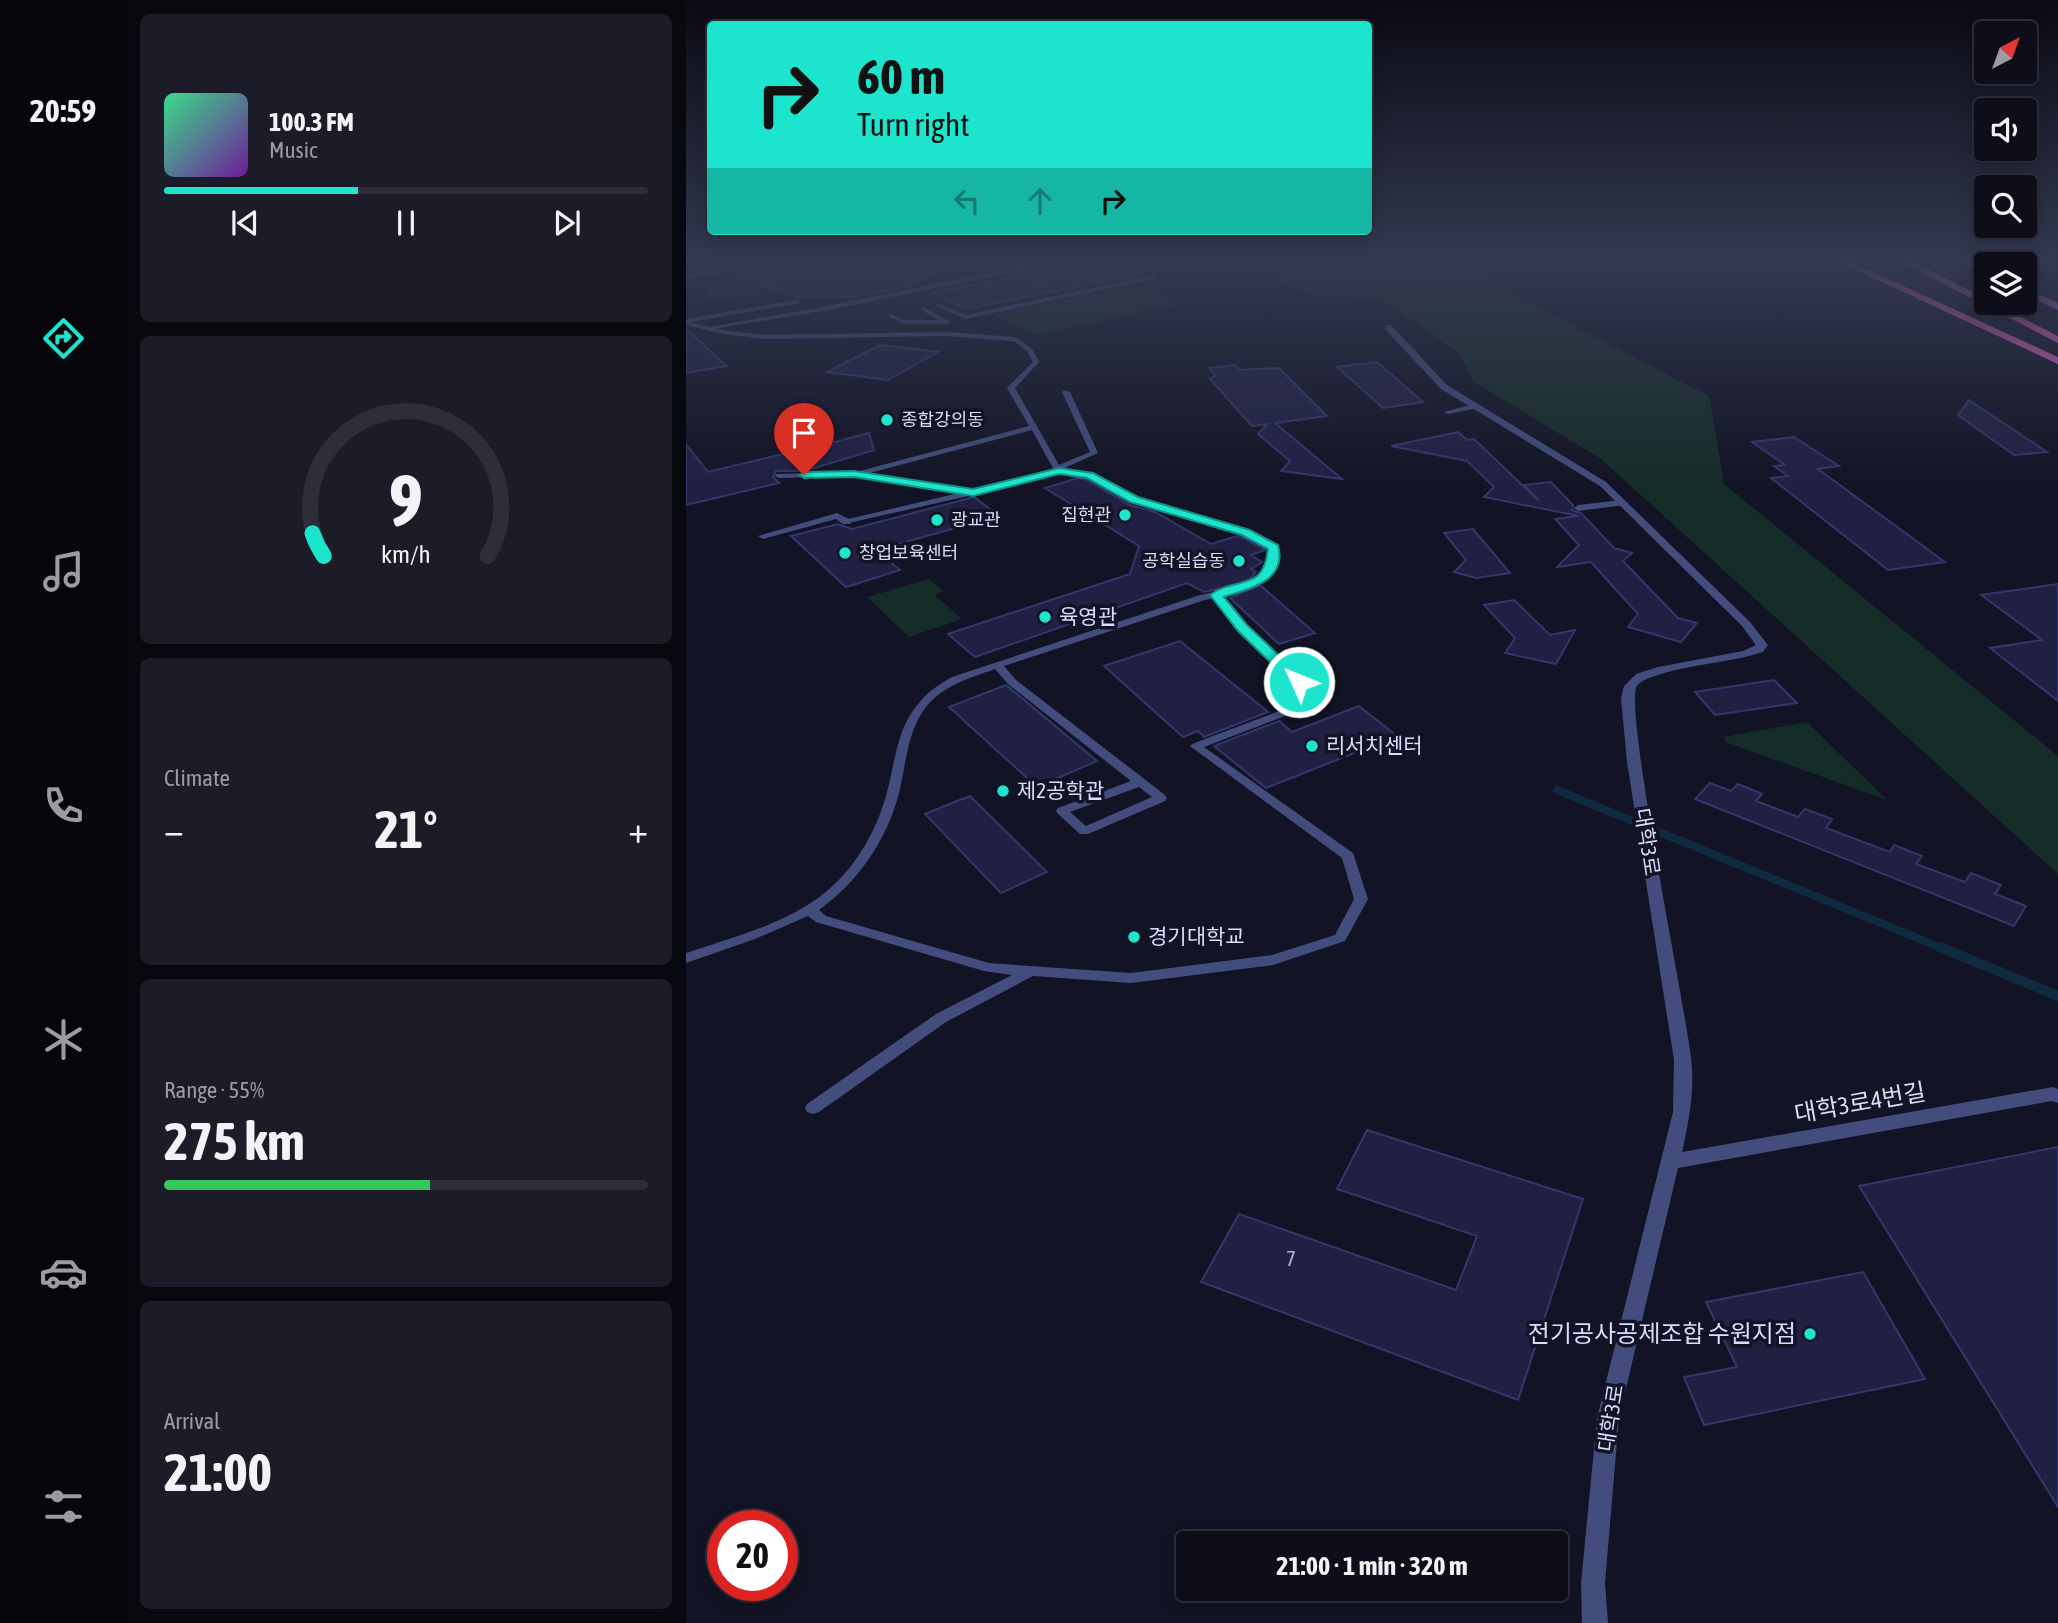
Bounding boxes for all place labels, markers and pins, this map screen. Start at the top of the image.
pin [774,403,834,475]
place label: 종합강의동 [901,409,984,430]
marker: 종합강의동 [879,412,895,428]
place label: 집현관 [1061,504,1111,525]
marker: 집현관 [1117,507,1133,523]
place label: 광교관 [951,509,1001,530]
marker: 광교관 [929,512,945,528]
place label: 창업보육센터 [859,542,958,563]
marker: 창업보육센터 [837,545,853,561]
place label: 공학실습동 [1142,550,1225,571]
marker: 공학실습동 [1231,553,1247,569]
place label: 육영관 [1059,604,1117,628]
marker: 육영관 [1037,609,1053,625]
place label: 리서치센터 [1326,733,1423,757]
marker: 리서치센터 [1304,738,1320,754]
place label: 제2공학관 [1017,778,1104,802]
marker: 제2공학관 [995,783,1011,799]
place label: 경기대학교 [1148,924,1245,948]
marker: 경기대학교 [1126,929,1142,945]
place label: 전기공사공제조합 수원지점 [1528,1320,1796,1347]
marker: 전기공사공제조합 수원지점 [1802,1326,1818,1342]

